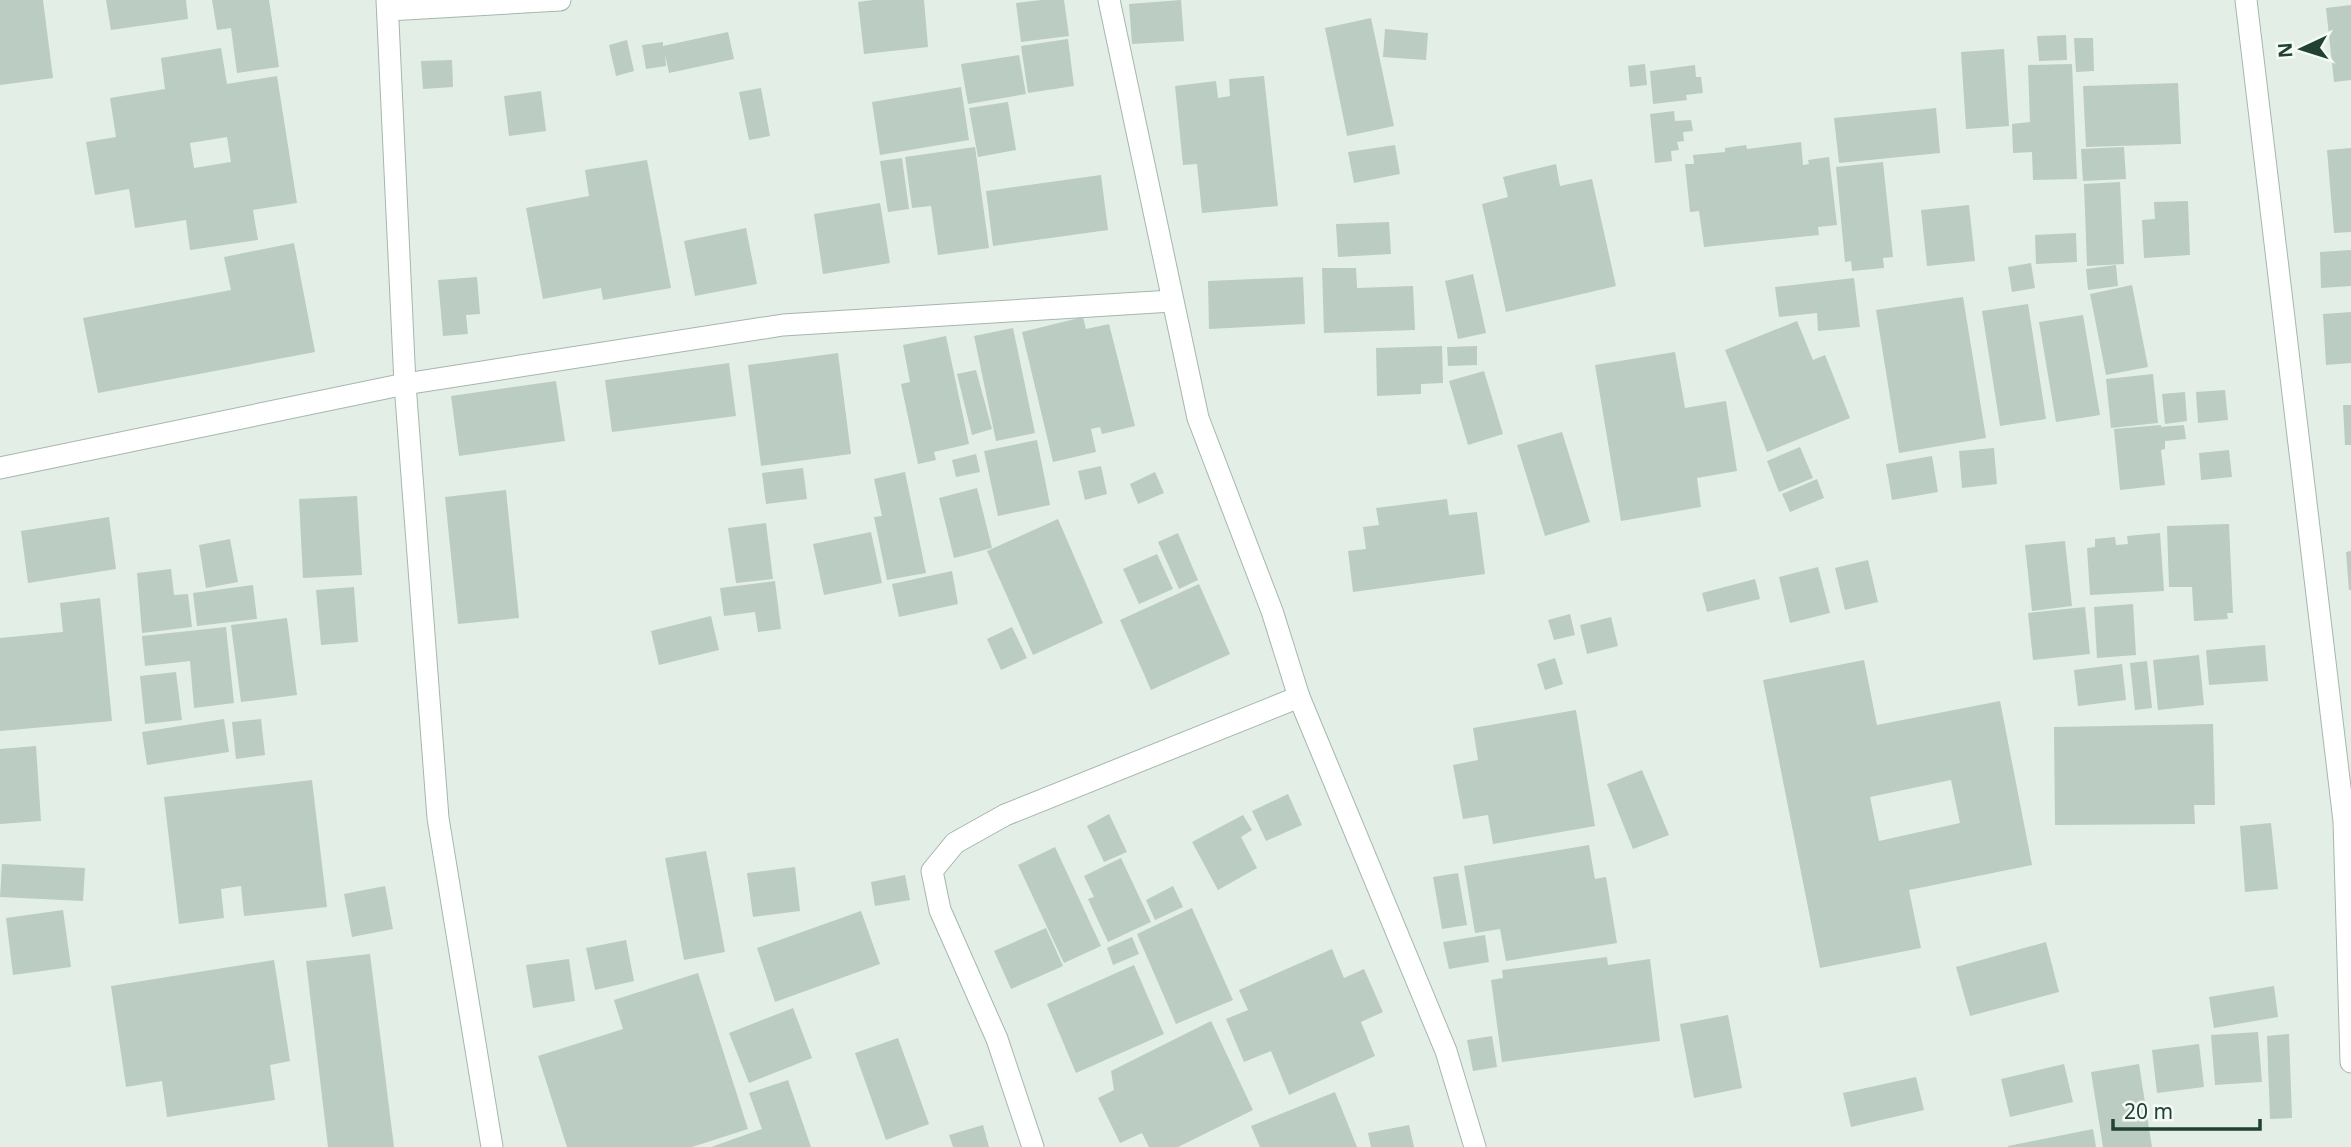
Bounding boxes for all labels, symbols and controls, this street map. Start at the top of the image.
north arrow [2267,14,2337,84]
text: N [2272,42,2299,59]
scale bar [2113,1088,2260,1132]
text: 20 m [2124,1097,2173,1125]

